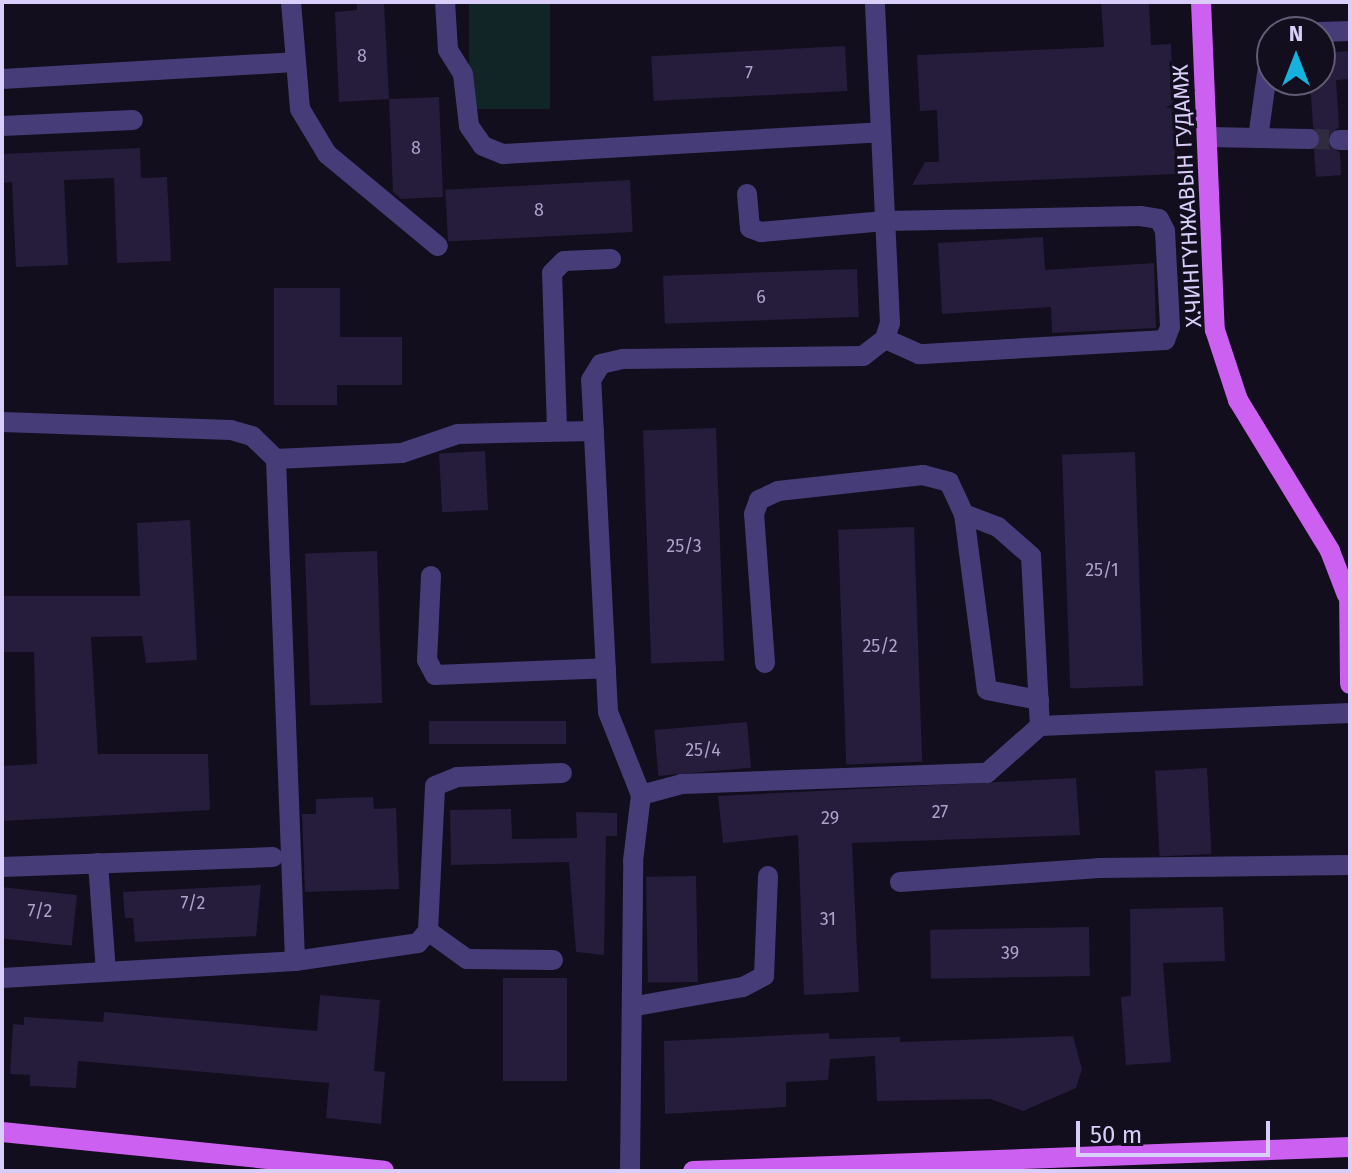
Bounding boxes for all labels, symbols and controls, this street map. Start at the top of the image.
north arrow [1256,16,1336,96]
text: N [1289,20,1303,47]
house number: 8 [357,45,367,67]
house number: 7 [745,62,753,84]
street label: Х.ЧИНГҮНЖАВЫН ГУДАМЖ [1167,64,1207,328]
house number: 8 [411,137,421,159]
house number: 8 [534,199,544,221]
house number: 6 [756,286,766,308]
house number: 25/3 [666,535,702,557]
house number: 25/1 [1085,559,1119,581]
house number: 25/2 [862,635,898,657]
house number: 25/4 [685,739,721,761]
house number: 27 [932,801,948,823]
house number: 29 [821,807,839,829]
house number: 7/2 [181,892,205,914]
house number: 7/2 [28,900,52,922]
house number: 31 [820,908,836,930]
house number: 39 [1001,942,1019,964]
scale bar [1080,1105,1274,1155]
text: 50 m [1090,1121,1142,1149]

